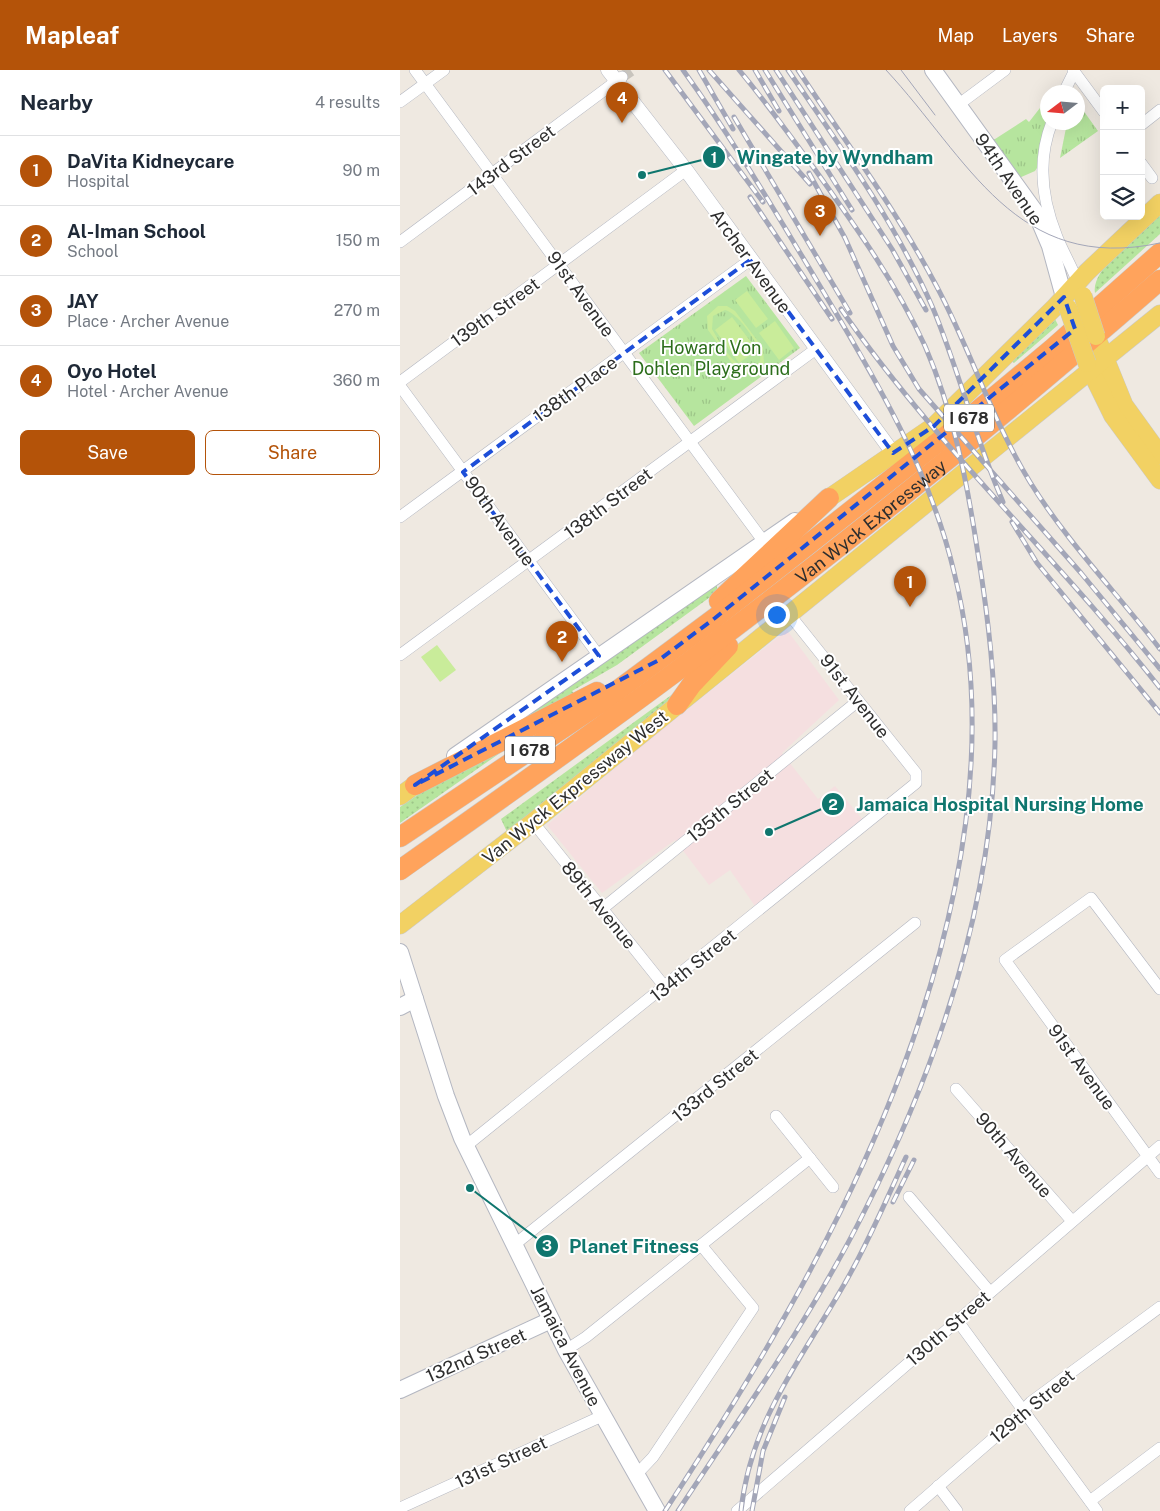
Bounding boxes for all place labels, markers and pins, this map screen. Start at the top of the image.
pin: 4 [606,82,638,123]
callout: Wingate by Wyndham [702,140,944,174]
pin: 3 [804,195,836,236]
pin: 1 [894,566,926,607]
pin: 2 [546,621,578,662]
callout: Jamaica Hospital Nursing Home [821,787,1153,821]
callout: Planet Fitness [534,1229,709,1263]

